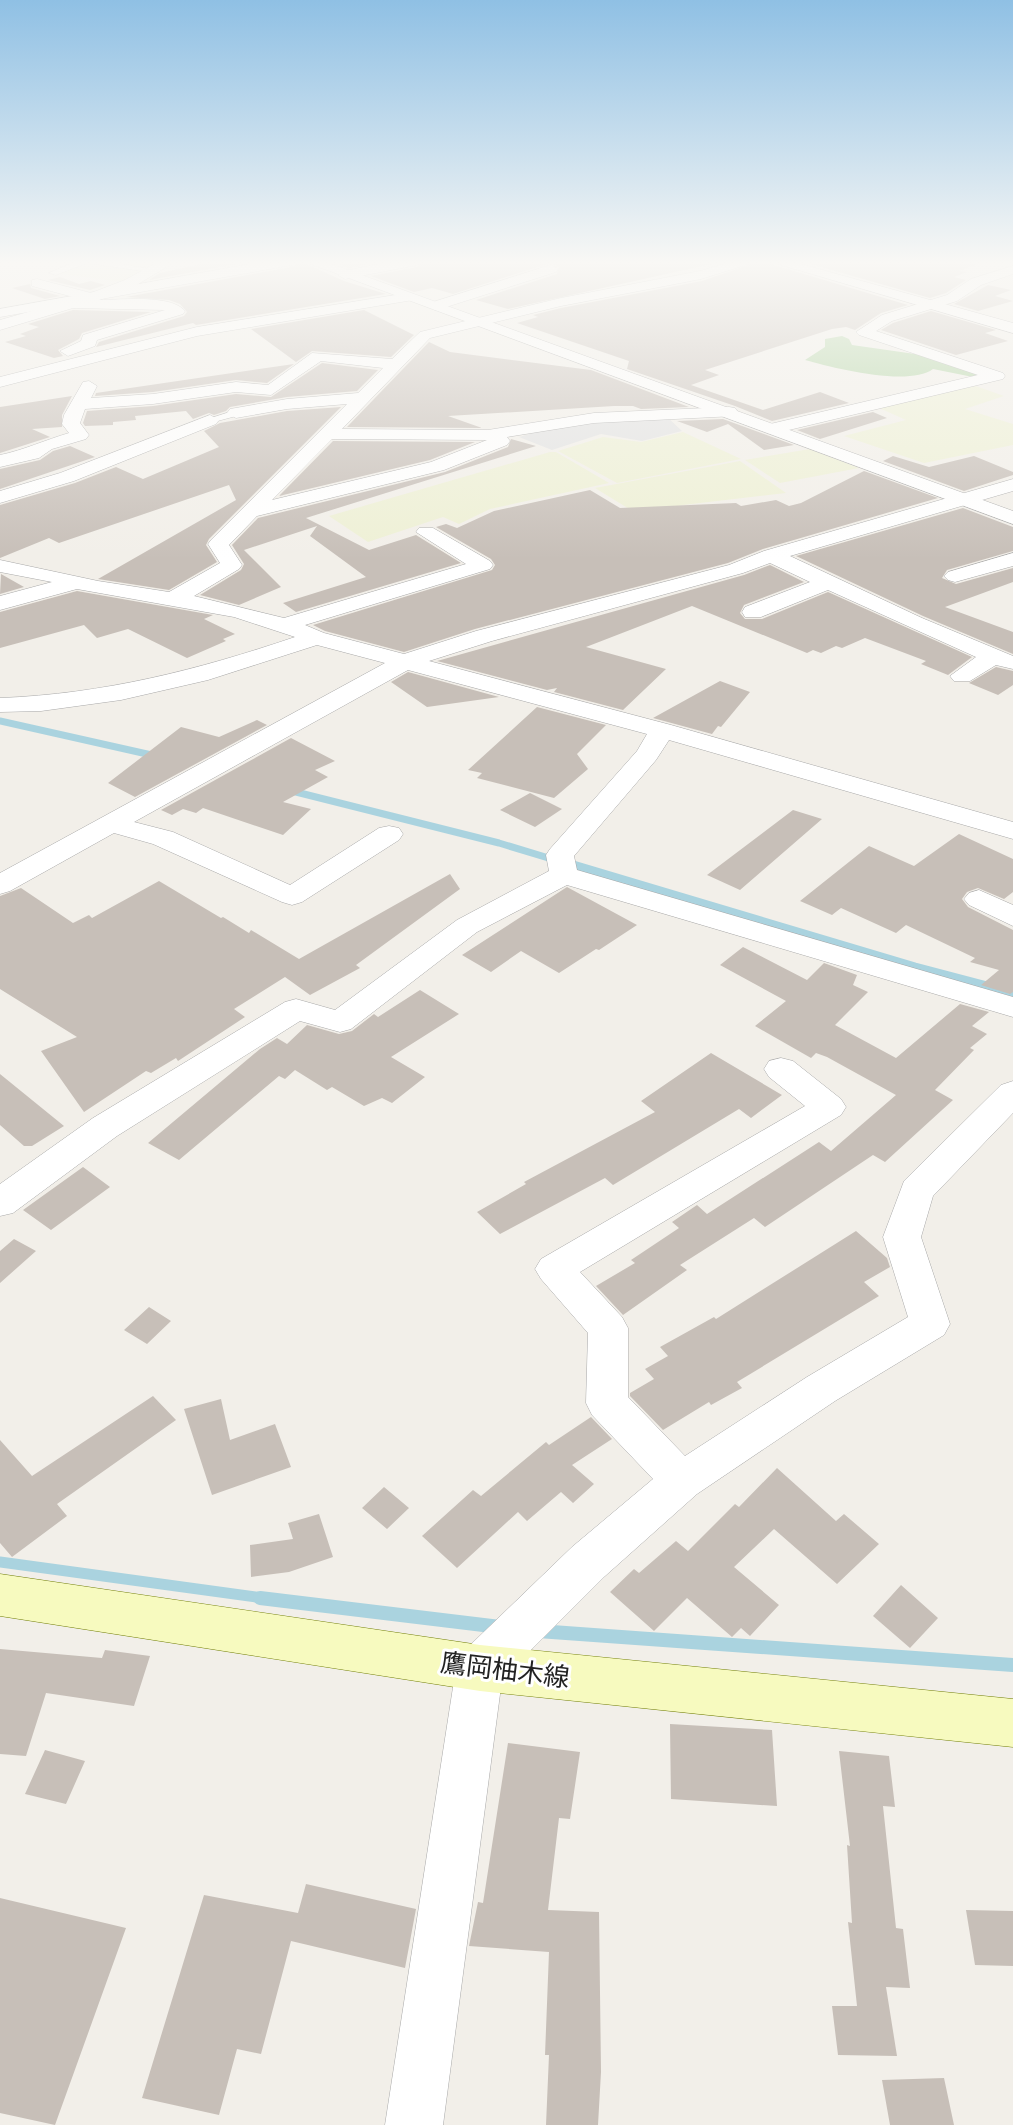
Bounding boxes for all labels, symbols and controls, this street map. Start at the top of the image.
street label: 鷹岡柚木線 [438,1644,572,1695]

